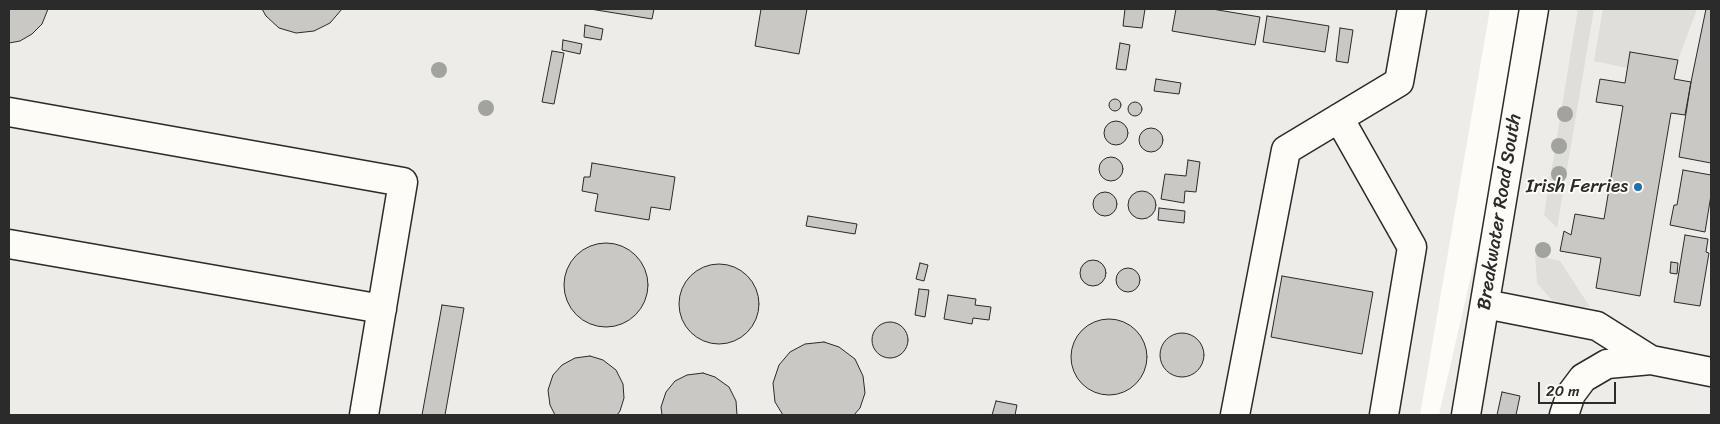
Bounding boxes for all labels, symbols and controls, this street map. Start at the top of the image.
street label: Breakwater Road South [1473,112,1527,312]
place label: Irish Ferries [1526,176,1628,198]
marker: Irish Ferries [1632,181,1644,193]
scale bar [1540,372,1618,404]
text: 20 m [1546,378,1580,404]

